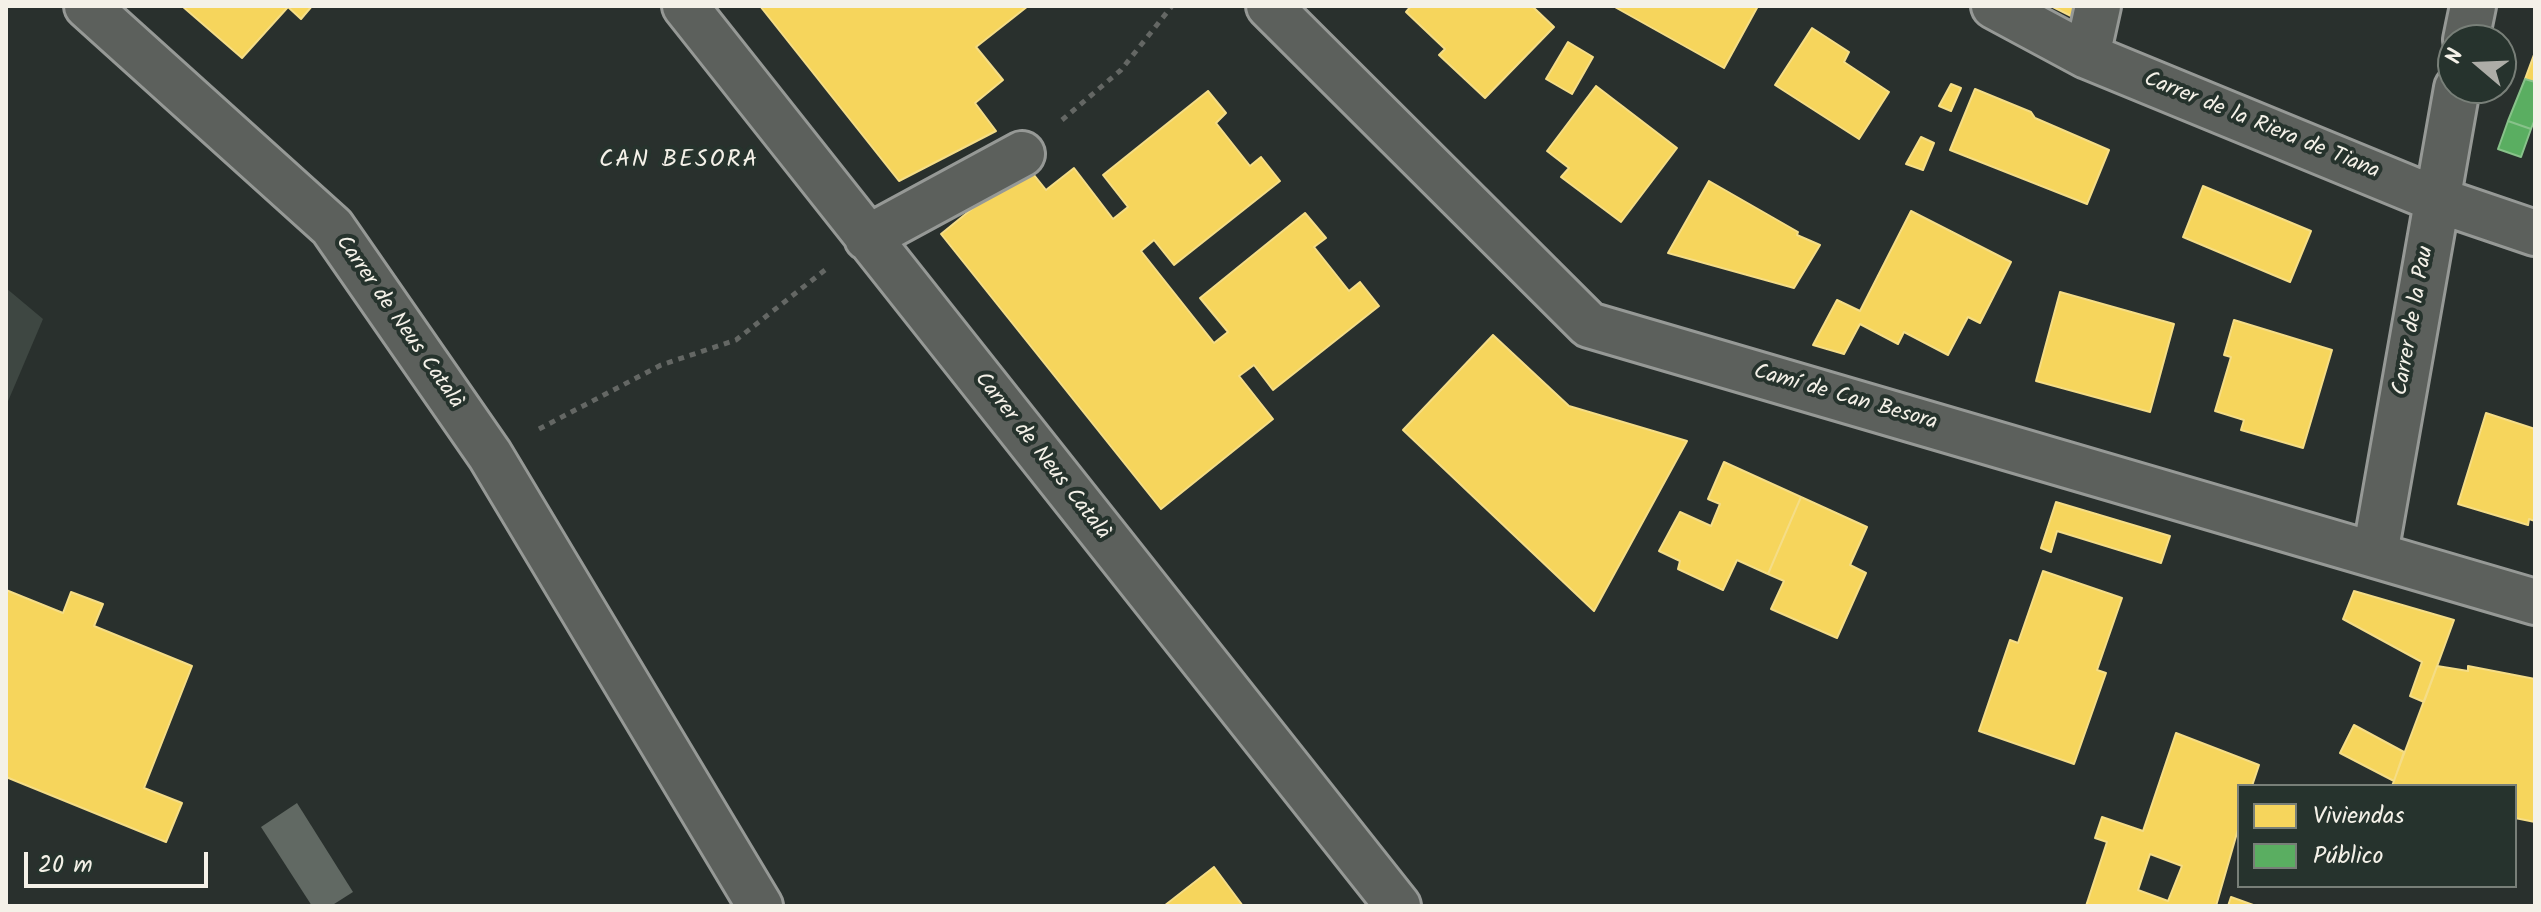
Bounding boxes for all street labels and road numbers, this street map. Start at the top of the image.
street label: Carrer de la Riera de Tiana [2139,68,2383,186]
street label: Carrer de Neus Català [328,231,468,415]
street label: Carrer de la Pau [2389,244,2441,398]
street label: Camí de Can Besora [1750,360,1940,438]
street label: Carrer de Neus Català [967,368,1115,546]

